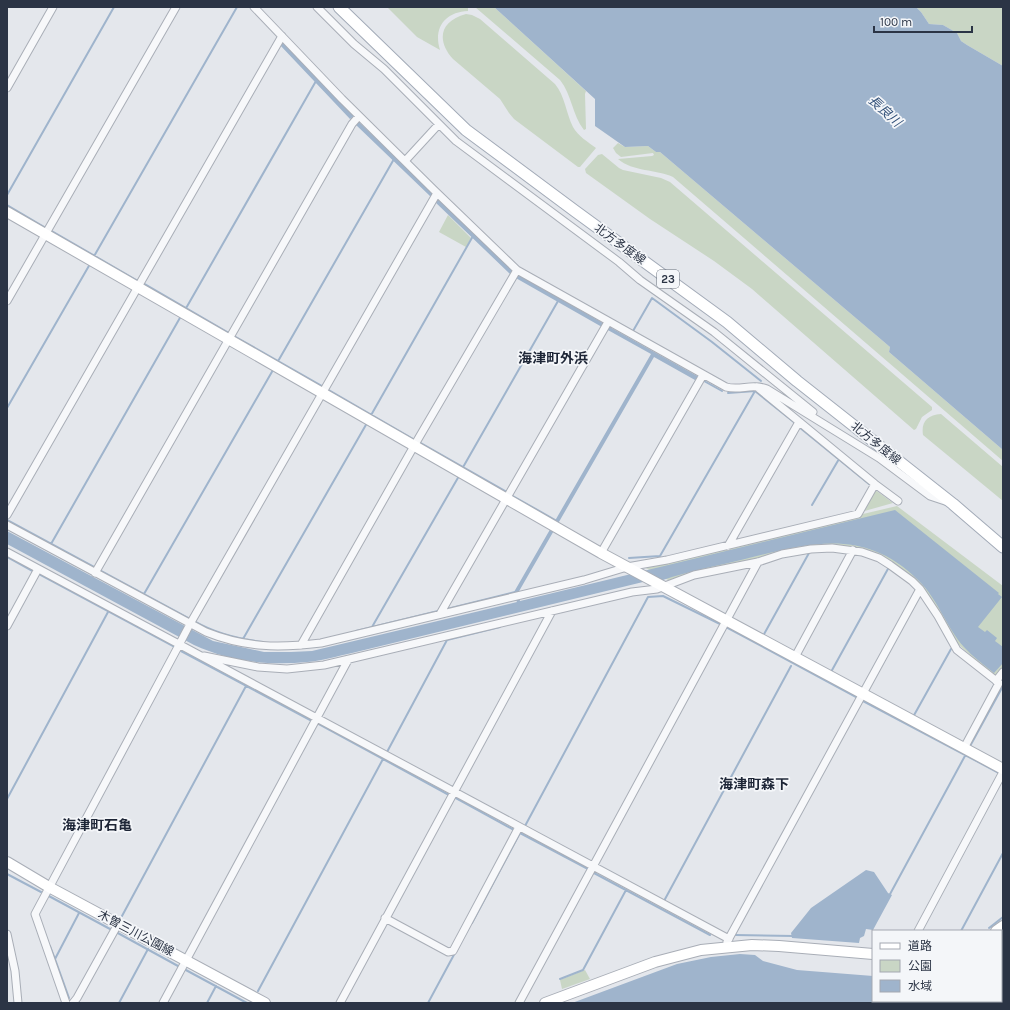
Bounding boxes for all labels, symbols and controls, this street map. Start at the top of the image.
scale bar [874,8,972,34]
text: 100 m [880,15,912,29]
water label: 長良川 [865,92,906,131]
street label: 北方多度線 [592,221,648,267]
road number: 23 [657,270,679,288]
district label: 海津町外浜 [518,350,588,367]
street label: 北方多度線 [848,419,904,467]
district label: 海津町森下 [719,776,789,793]
district label: 海津町石亀 [62,817,132,834]
street label: 木曽三川公園線 [96,907,176,959]
legend [872,930,1002,1002]
text: 道路 [908,939,932,953]
text: 公園 [908,959,932,973]
text: 水域 [908,979,932,993]

